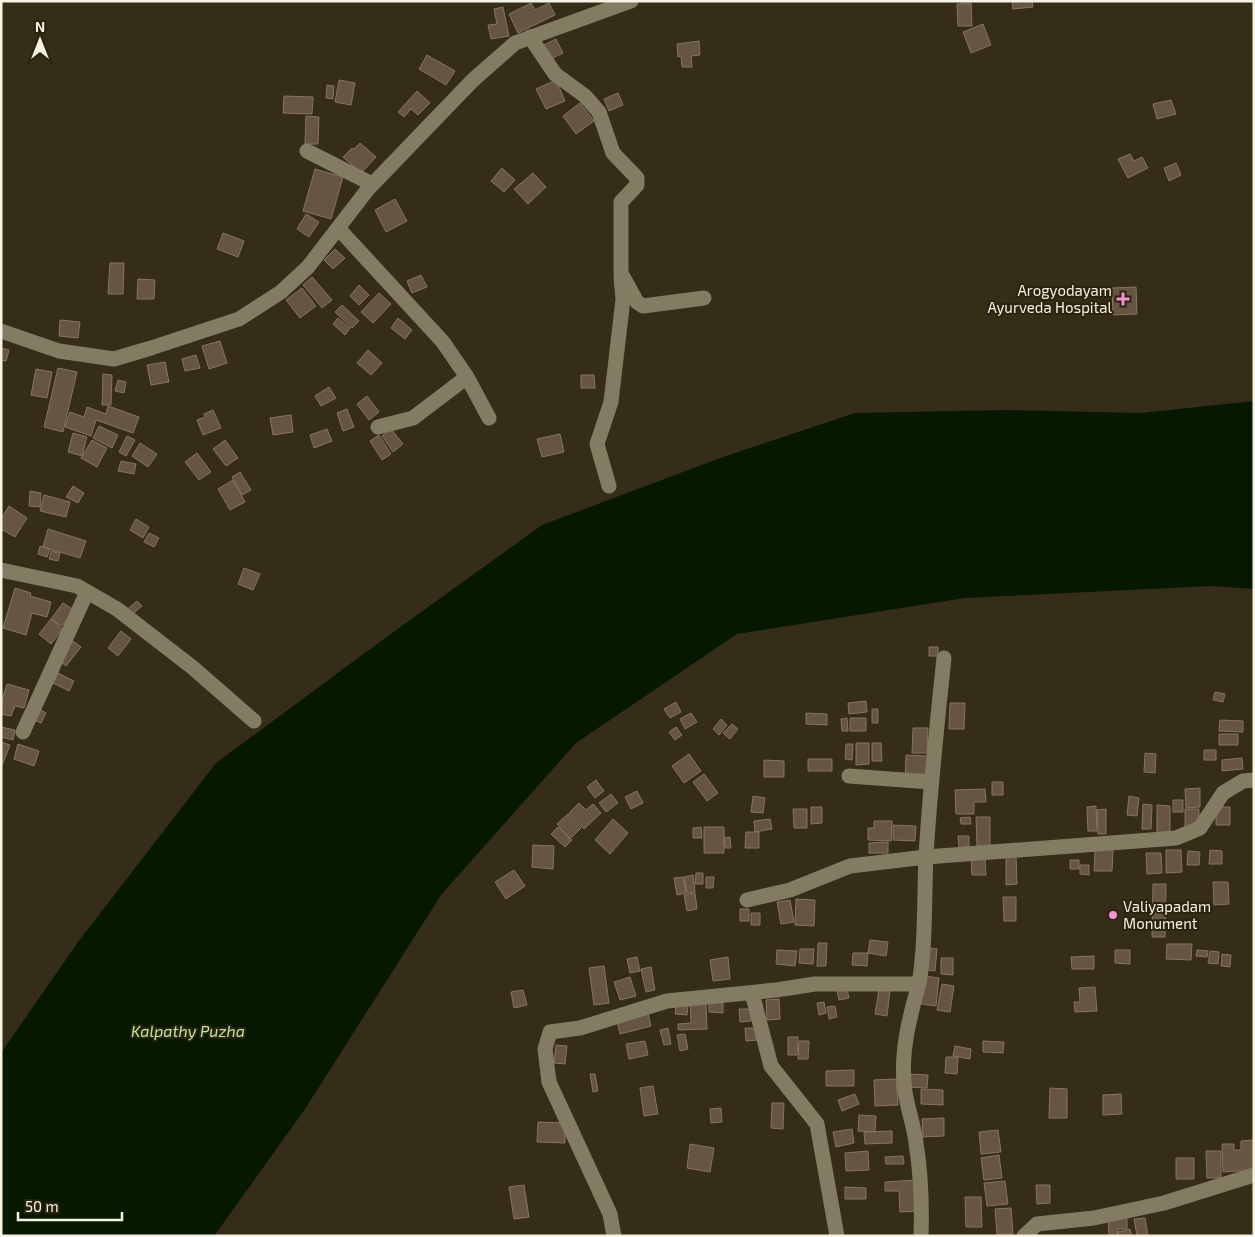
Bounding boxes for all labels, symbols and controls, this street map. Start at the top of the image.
north arrow [15,15,65,65]
text: N [35,18,45,35]
place label: Arogyodayam Ayurveda Hospital [987,281,1113,316]
marker: Arogyodayam Ayurveda Hospital [1116,292,1130,306]
place label: Valiyapadam Monument [1123,897,1211,932]
marker: Valiyapadam Monument [1107,909,1119,921]
water label: Kalpathy Puzha [131,1021,245,1041]
scale bar [18,1190,121,1222]
text: 50 m [25,1197,59,1215]

